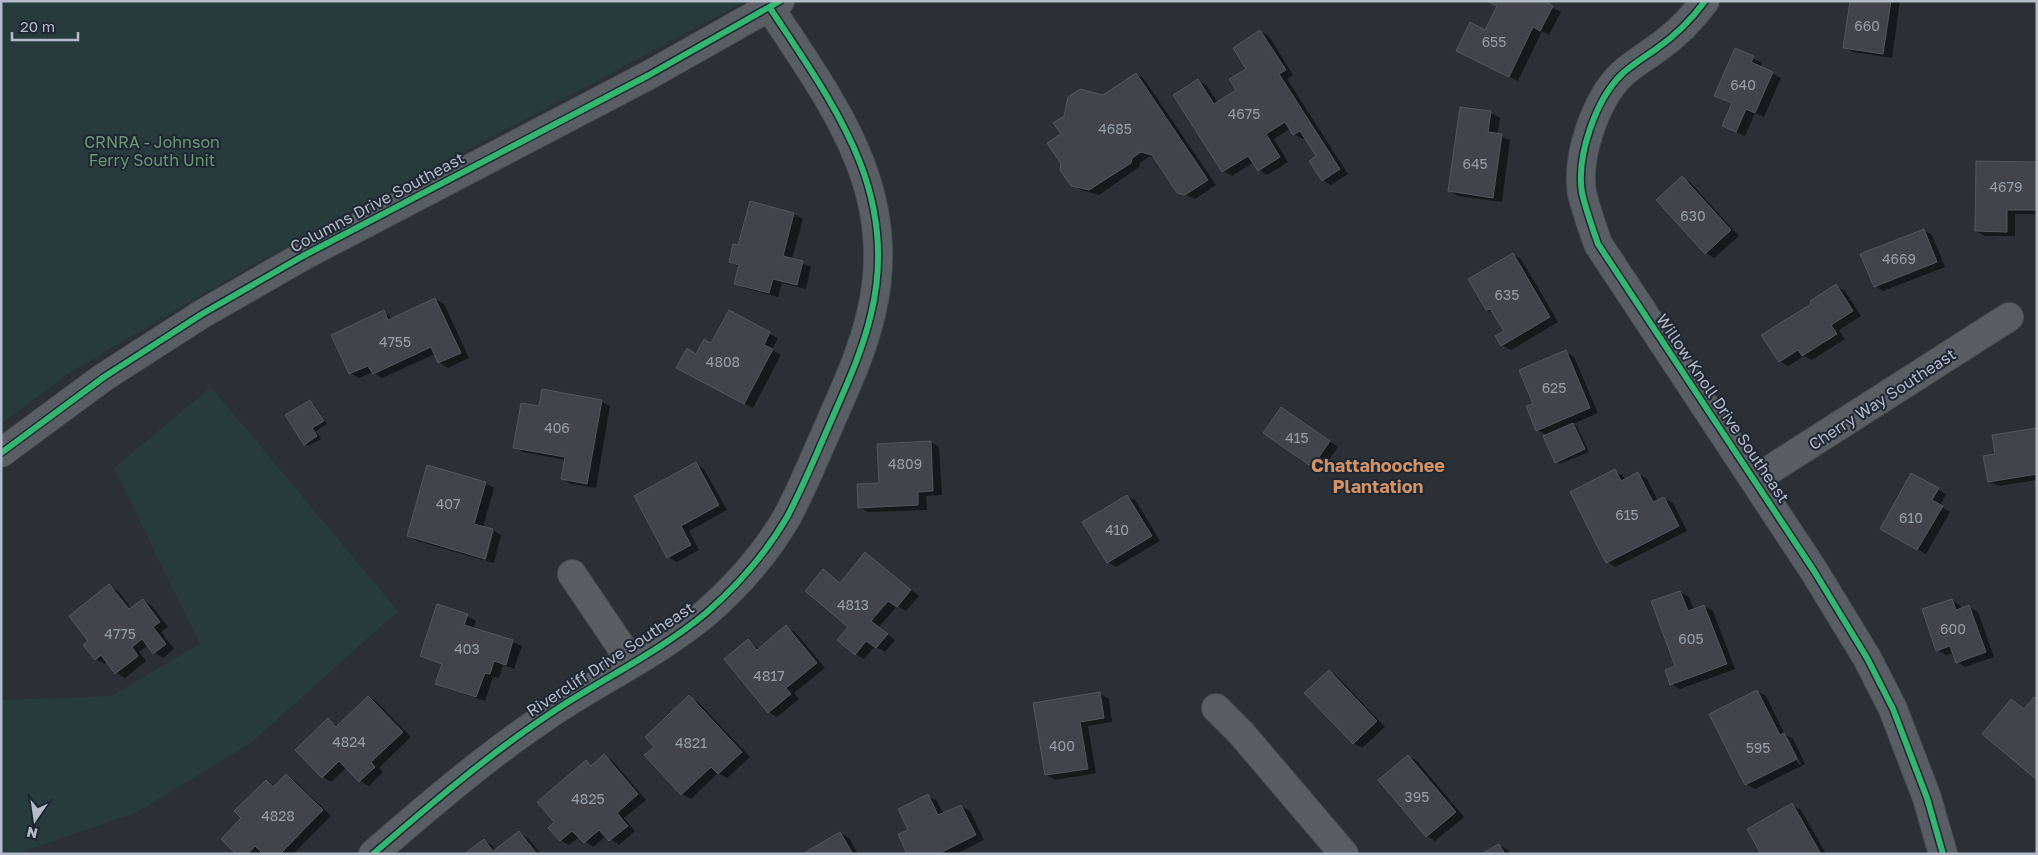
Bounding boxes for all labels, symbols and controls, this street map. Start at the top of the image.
scale bar [12,10,79,42]
text: 20 m [20,17,55,35]
house number: 660 [1854,17,1880,34]
house number: 655 [1482,33,1506,50]
house number: 640 [1730,76,1756,93]
house number: 4675 [1228,105,1260,122]
house number: 4685 [1098,120,1132,137]
park label: CRNRA - Johnson Ferry South Unit [84,132,220,170]
street label: Columns Drive Southeast [286,148,468,256]
house number: 645 [1462,155,1488,172]
house number: 4679 [1990,178,2022,195]
house number: 630 [1680,207,1706,224]
house number: 4669 [1882,250,1916,267]
house number: 635 [1495,286,1519,303]
street label: Willow Knoll Drive Southeast [1652,310,1794,506]
house number: 4755 [379,333,411,350]
street label: Cherry Way Southeast [1805,344,1959,454]
house number: 4808 [706,353,740,370]
house number: 625 [1542,379,1566,396]
house number: 406 [544,419,570,436]
house number: 415 [1285,429,1309,446]
district label: Chattahoochee Plantation [1311,454,1445,497]
house number: 4809 [888,455,922,472]
house number: 407 [436,495,460,512]
house number: 615 [1615,506,1639,523]
house number: 610 [1899,509,1923,526]
house number: 410 [1105,521,1129,538]
house number: 4813 [837,596,869,613]
street label: Rivercliff Drive Southeast [522,597,698,721]
house number: 600 [1940,620,1966,637]
house number: 4775 [104,625,136,642]
house number: 605 [1678,630,1704,647]
house number: 403 [454,640,480,657]
house number: 4817 [753,667,785,684]
house number: 4824 [332,733,366,750]
house number: 4821 [675,734,707,751]
house number: 400 [1049,737,1075,754]
house number: 595 [1746,739,1770,756]
house number: 395 [1405,788,1429,805]
house number: 4825 [571,790,605,807]
north arrow [10,795,60,845]
house number: 4828 [261,807,295,824]
text: N [25,824,39,843]

